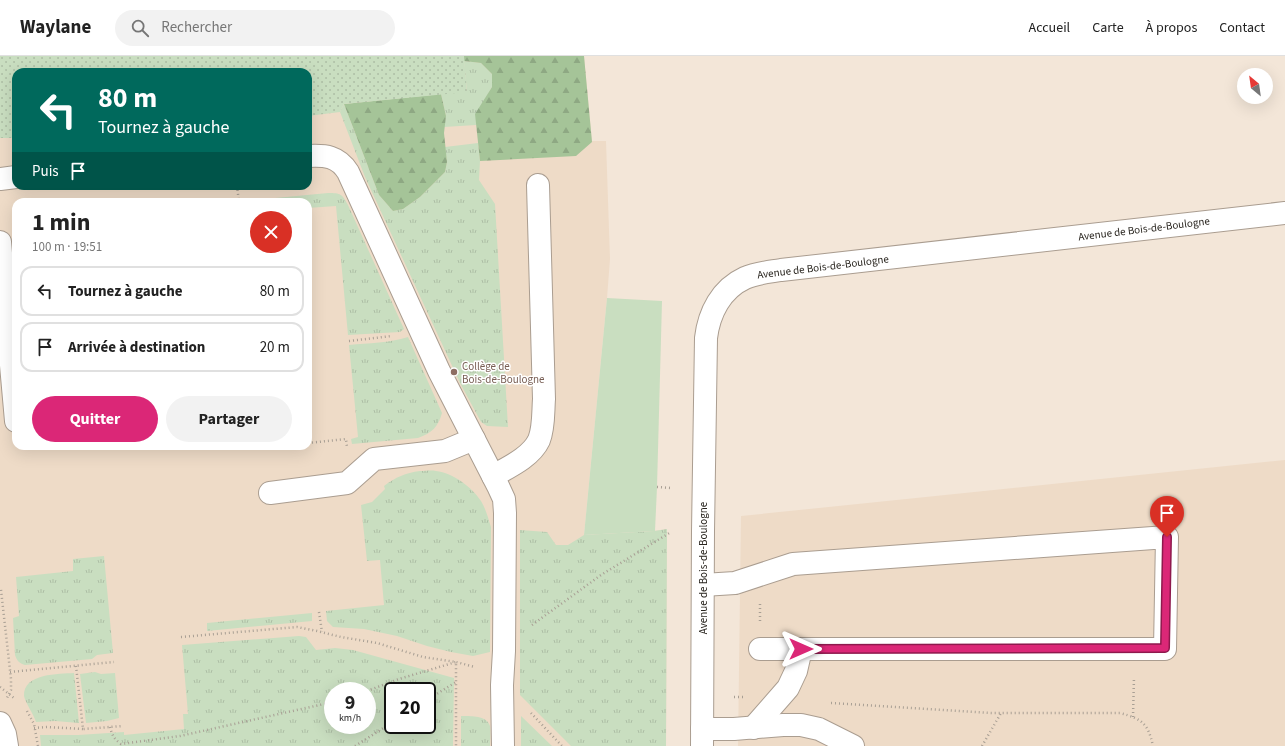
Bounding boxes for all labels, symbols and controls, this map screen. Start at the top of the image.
search box [115,10,395,46]
text: Waylane [20,14,91,41]
icon: search [129,17,151,39]
text: Rechercher [161,17,232,38]
text: Accueil [1029,18,1070,38]
text: Carte [1092,18,1124,38]
text: À propos [1146,18,1197,38]
text: Contact [1219,18,1265,38]
north arrow [1237,68,1273,104]
map controls [1237,68,1273,104]
text: 80 m [98,78,157,118]
icon: left [32,84,84,136]
text: Tournez à gauche [98,115,230,140]
icon: arrive [67,160,89,182]
text: Puis [32,161,59,182]
text: 1 min [32,205,90,240]
button: close [250,211,292,253]
street label: Avenue de Bois-de-Boulogne [1077,213,1211,245]
text: 100 m · 19:51 [32,238,102,256]
street label: Avenue de Bois-de-Boulogne [756,251,890,283]
icon: left [34,280,56,302]
text: Tournez à gauche [68,281,183,302]
text: 80 m [260,281,290,302]
icon: arrive [34,336,56,358]
text: Arrivée à destination [68,337,205,358]
text: 20 m [260,337,290,358]
place label: Collège de Bois-de-Boulogne [462,359,545,387]
marker: Collège de Bois-de-Boulogne [449,367,459,377]
button: Quitter [32,396,158,442]
button: Partager [166,396,292,442]
pin [1150,496,1184,537]
street label: Avenue de Bois-de-Boulogne [696,501,711,634]
icon: arrive [1156,502,1178,524]
position arrow [780,628,822,670]
speed limit sign: 20 [384,682,436,734]
text: 9 [345,689,355,717]
text: km/h [339,711,361,725]

